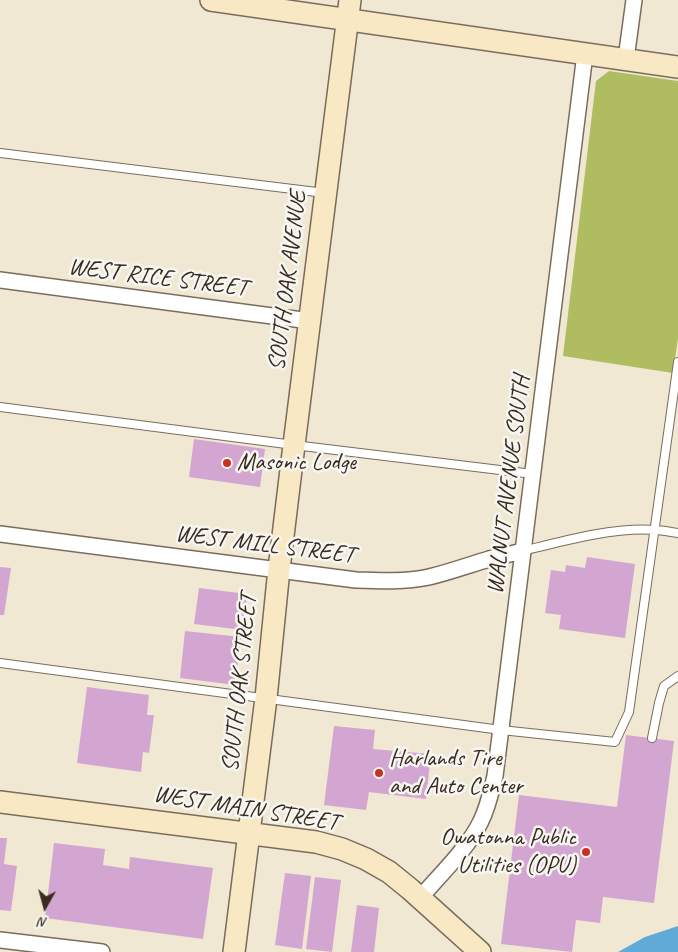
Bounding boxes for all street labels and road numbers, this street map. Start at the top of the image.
street label: SOUTH OAK AVENUE [263,189,313,373]
street label: WEST RICE STREET [67,253,249,303]
street label: WALNUT AVENUE SOUTH [481,374,537,596]
street label: WEST MILL STREET [174,520,356,570]
street label: SOUTH OAK STREET [216,593,264,773]
street label: WEST MAIN STREET [152,780,340,838]

